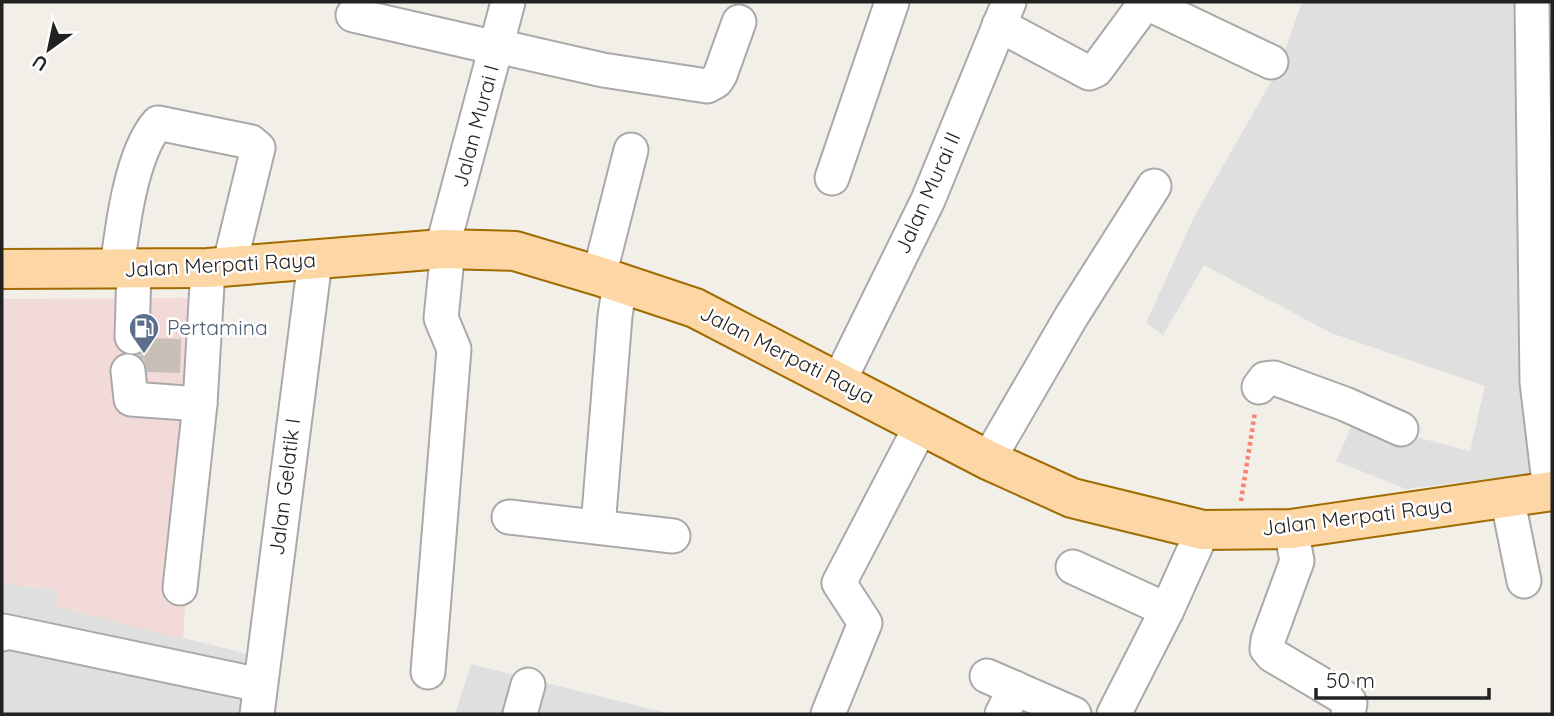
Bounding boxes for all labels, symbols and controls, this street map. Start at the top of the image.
north arrow [14,14,84,84]
text: U [28,50,52,77]
street label: Jalan Murai I [446,62,504,190]
street label: Jalan Murai II [889,128,966,258]
street label: Jalan Merpati Raya [123,246,316,282]
street label: Jalan Merpati Raya [696,299,879,409]
fuel station icon: Pertamina [127,311,161,355]
place label: Pertamina [167,314,268,340]
street label: Jalan Gelatik I [263,417,305,557]
street label: Jalan Merpati Raya [1260,491,1454,541]
scale bar [1316,656,1489,700]
text: 50 m [1326,667,1375,693]

